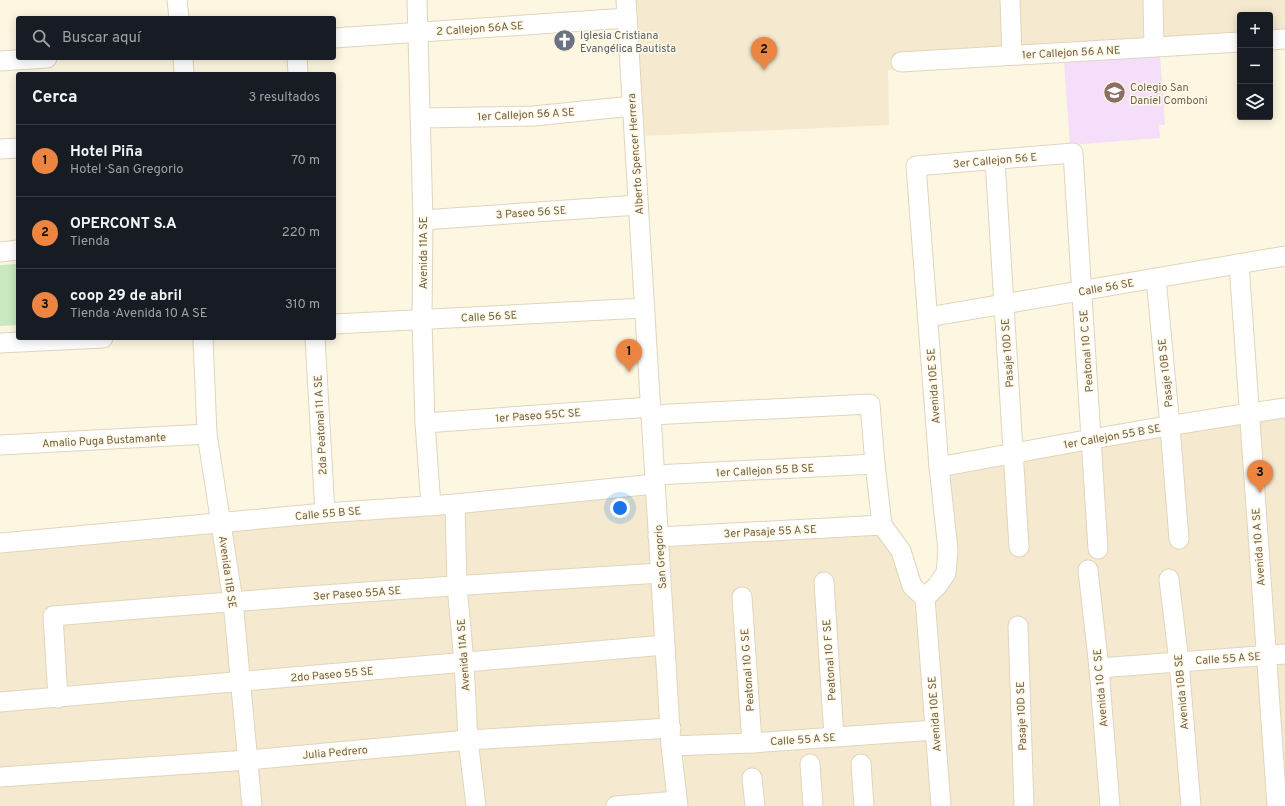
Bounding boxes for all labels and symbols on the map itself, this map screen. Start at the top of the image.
street label: 2 Callejon 56A SE [436,19,524,39]
church icon: Iglesia Cristiana Evangélica Bautista [552,28,578,54]
place label: Iglesia Cristiana Evangélica Bautista [580,29,676,56]
pin: 2 [751,37,777,70]
street label: 1er Callejon 56 A NE [1021,43,1121,63]
school or university icon: Colegio San Daniel Comboni [1101,80,1127,106]
place label: Colegio San Daniel Comboni [1130,81,1208,108]
street label: Alberto Spencer Herrera [625,93,647,215]
street label: 1er Callejon 56 A SE [477,105,575,125]
street label: 3er Callejon 56 E [952,150,1038,172]
street label: 3 Paseo 56 SE [495,204,567,222]
street label: Avenida 11A SE [417,217,431,289]
street label: Calle 56 SE [1077,276,1135,300]
street label: Calle 56 SE [461,309,518,325]
street label: Peatonal 10 C SE [1077,309,1097,393]
street label: Pasaje 10D SE [999,318,1017,388]
street label: Pasaje 10B SE [1155,338,1177,408]
pin: 1 [616,339,642,372]
street label: Avenida 10E SE [924,348,944,424]
street label: 2da Peatonal 11 A SE [311,374,331,476]
street label: 1er Paseo 55C SE [495,406,581,426]
street label: 1er Callejon 55 B SE [1062,422,1162,452]
street label: Amalio Puga Bustamante [42,431,167,451]
pin: 3 [1247,460,1273,493]
street label: 1er Callejon 55 B SE [716,461,815,481]
your location [610,498,630,518]
street label: Calle 55 B SE [294,504,362,524]
street label: Avenida 10 A SE [1249,507,1269,586]
street label: 3er Pasaje 55 A SE [723,523,817,541]
street label: San Gregorio [652,524,670,590]
street label: Avenida 11B SE [215,535,239,609]
street label: 3er Paseo 55A SE [313,584,402,604]
street label: Avenida 11A SE [454,618,474,692]
street label: Peatonal 10 F SE [820,619,840,701]
street label: Peatonal 10 G SE [738,628,758,712]
street label: Avenida 10 C SE [1091,648,1111,728]
street label: Calle 55 A SE [1195,650,1261,668]
street label: Avenida 10B SE [1172,653,1192,730]
street label: 2do Paseo 55 SE [290,664,374,686]
street label: Avenida 10E SE [925,676,945,752]
street label: Pasaje 10D SE [1014,681,1030,751]
street label: Calle 55 A SE [770,731,836,749]
street label: Julia Pedrero [302,743,368,763]

